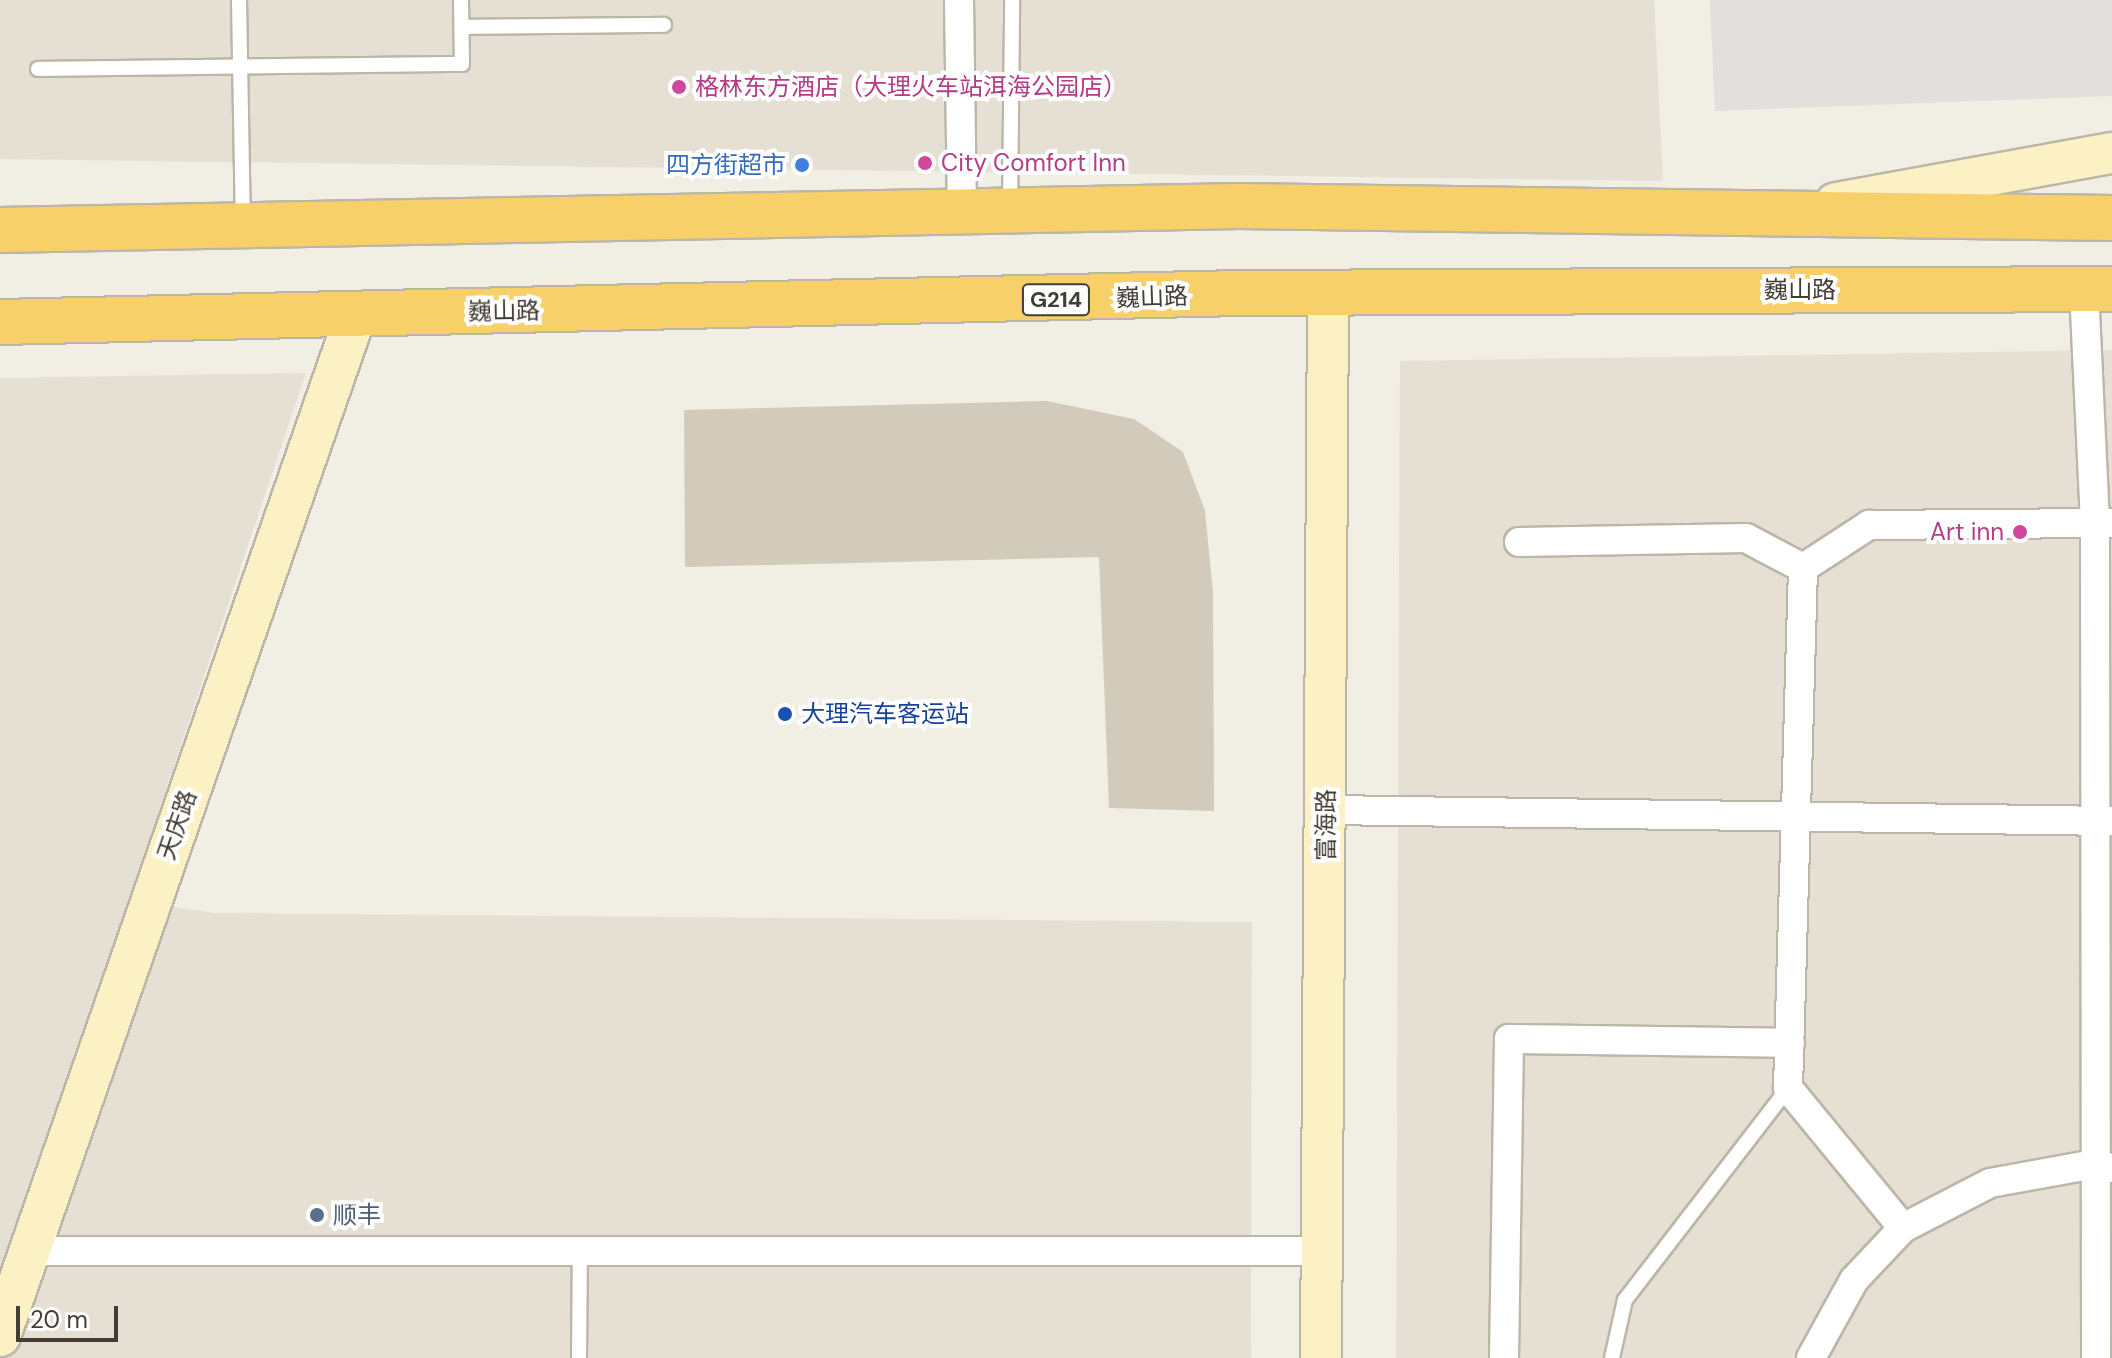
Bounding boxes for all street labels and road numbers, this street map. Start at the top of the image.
street label: 巍山路 [1764,276,1836,304]
street label: 巍山路 [1116,281,1188,313]
road number: G214 [1020,282,1092,318]
street label: 巍山路 [468,296,540,326]
street label: 天庆路 [152,786,202,864]
street label: 富海路 [1312,789,1340,861]

